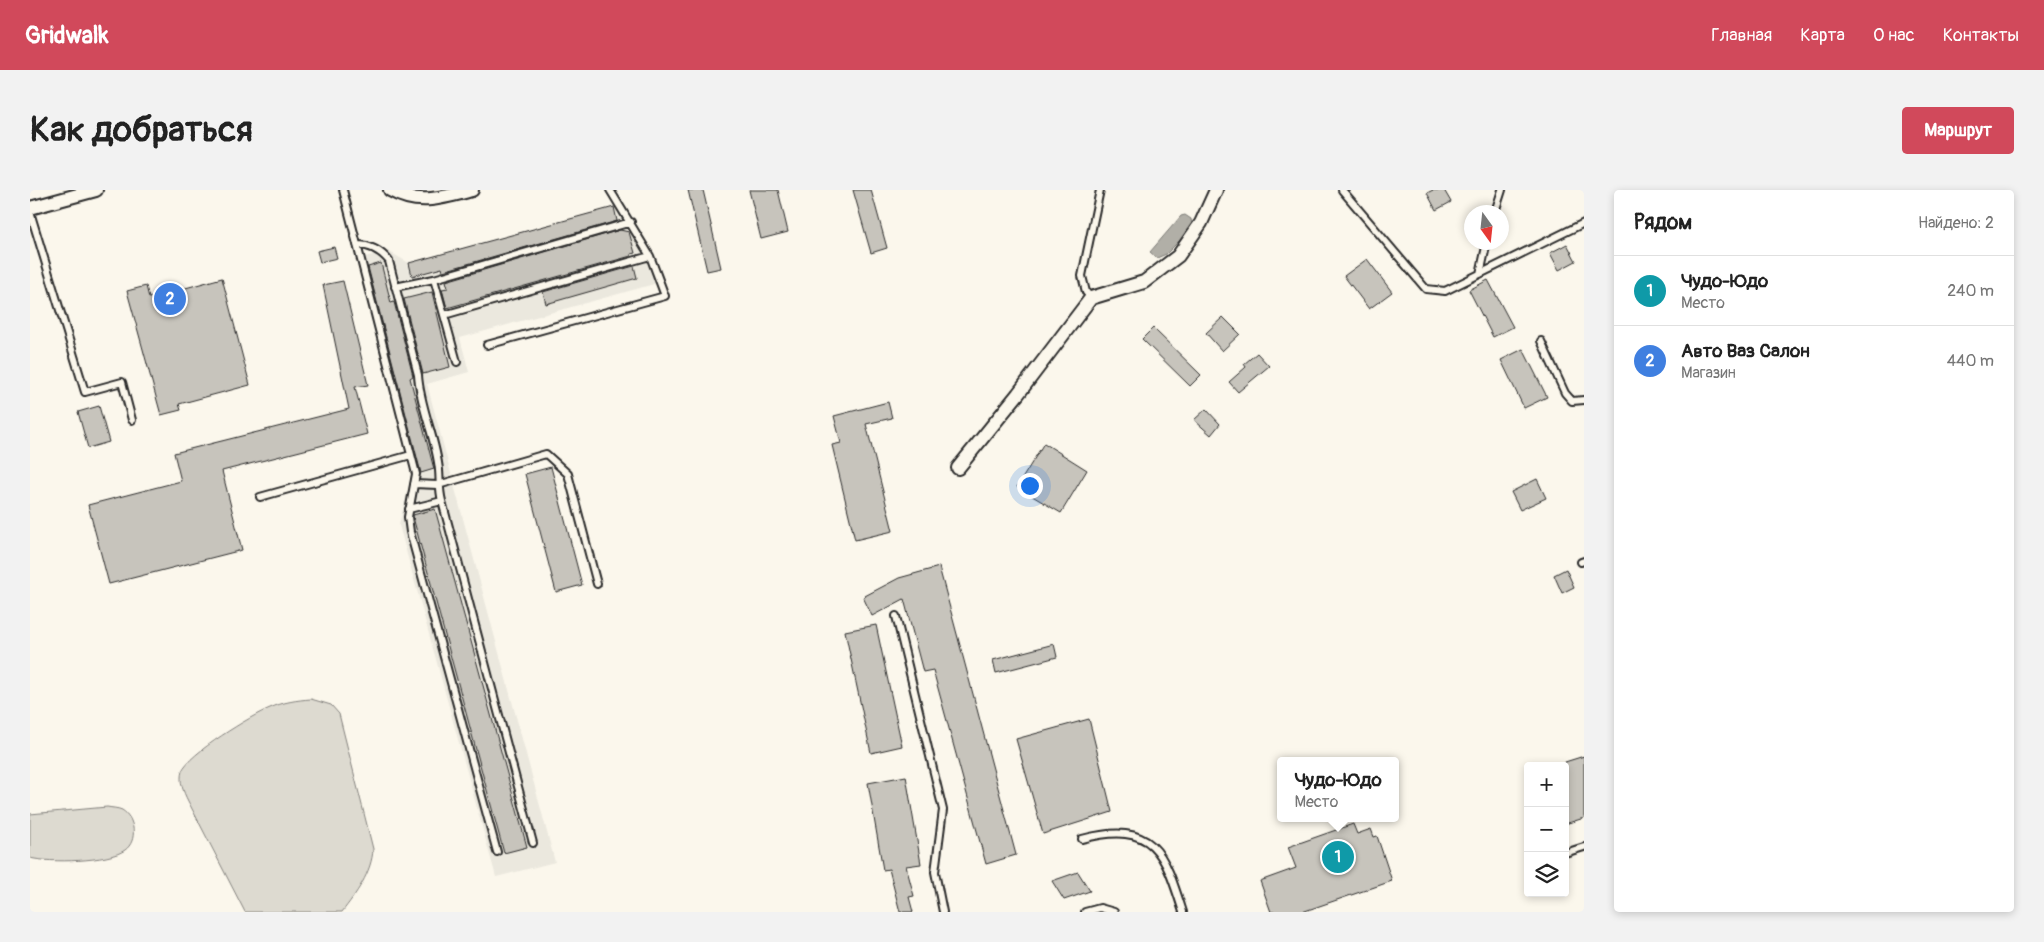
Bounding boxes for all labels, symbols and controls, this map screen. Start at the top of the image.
text: Gridwalk [25,21,109,50]
text: Главная [1711,24,1772,47]
text: Карта [1800,24,1845,47]
text: О нас [1873,24,1915,47]
text: Контакты [1943,24,2019,47]
button: Маршрут [1902,107,2014,154]
text: Как добраться [30,108,253,152]
north arrow [1464,205,1509,250]
text: Рядом [1634,209,1692,236]
text: Найдено: 2 [1918,213,1994,233]
text: Чудо-Юдо [1681,269,1768,293]
pin: 2 [154,280,186,318]
text: 1 [1647,281,1653,301]
text: 240 m [1947,281,1994,301]
text: Место [1681,293,1725,313]
text: Авто Ваз Салон [1681,339,1810,363]
text: 2 [1646,351,1654,371]
text: 440 m [1947,351,1994,371]
text: Магазин [1681,363,1736,383]
your location [1017,473,1043,499]
popup [1277,757,1399,822]
map controls [1524,762,1569,897]
button: + [1524,762,1569,807]
text: Чудо-Юдо [1294,768,1382,792]
text: Место [1294,792,1338,812]
button: − [1524,807,1569,852]
pin: 1 [1322,838,1354,876]
button: layers [1524,852,1569,897]

